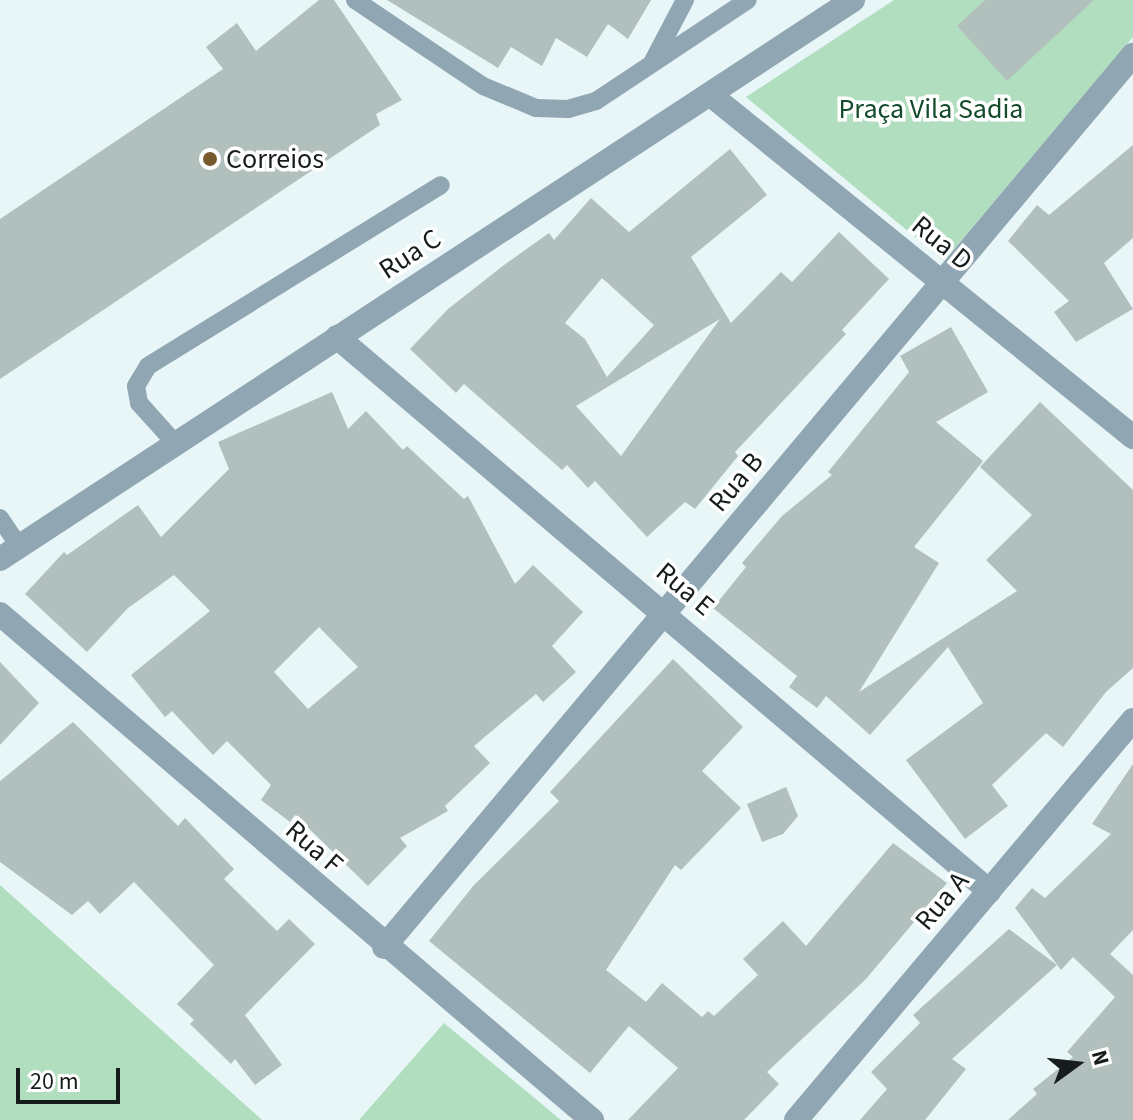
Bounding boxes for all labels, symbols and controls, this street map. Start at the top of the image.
park label: Praça Vila Sadia [839,92,1023,126]
place label: Correios [226,142,324,176]
marker: Correios [201,150,219,168]
street label: Rua D [905,209,979,277]
street label: Rua C [373,222,447,286]
street label: Rua B [701,445,771,519]
street label: Rua E [649,555,721,623]
street label: Rua F [279,813,349,881]
street label: Rua A [908,865,976,937]
north arrow [1037,1024,1117,1104]
text: N [1083,1047,1118,1069]
scale bar [20,1052,124,1102]
text: 20 m [30,1064,79,1099]

